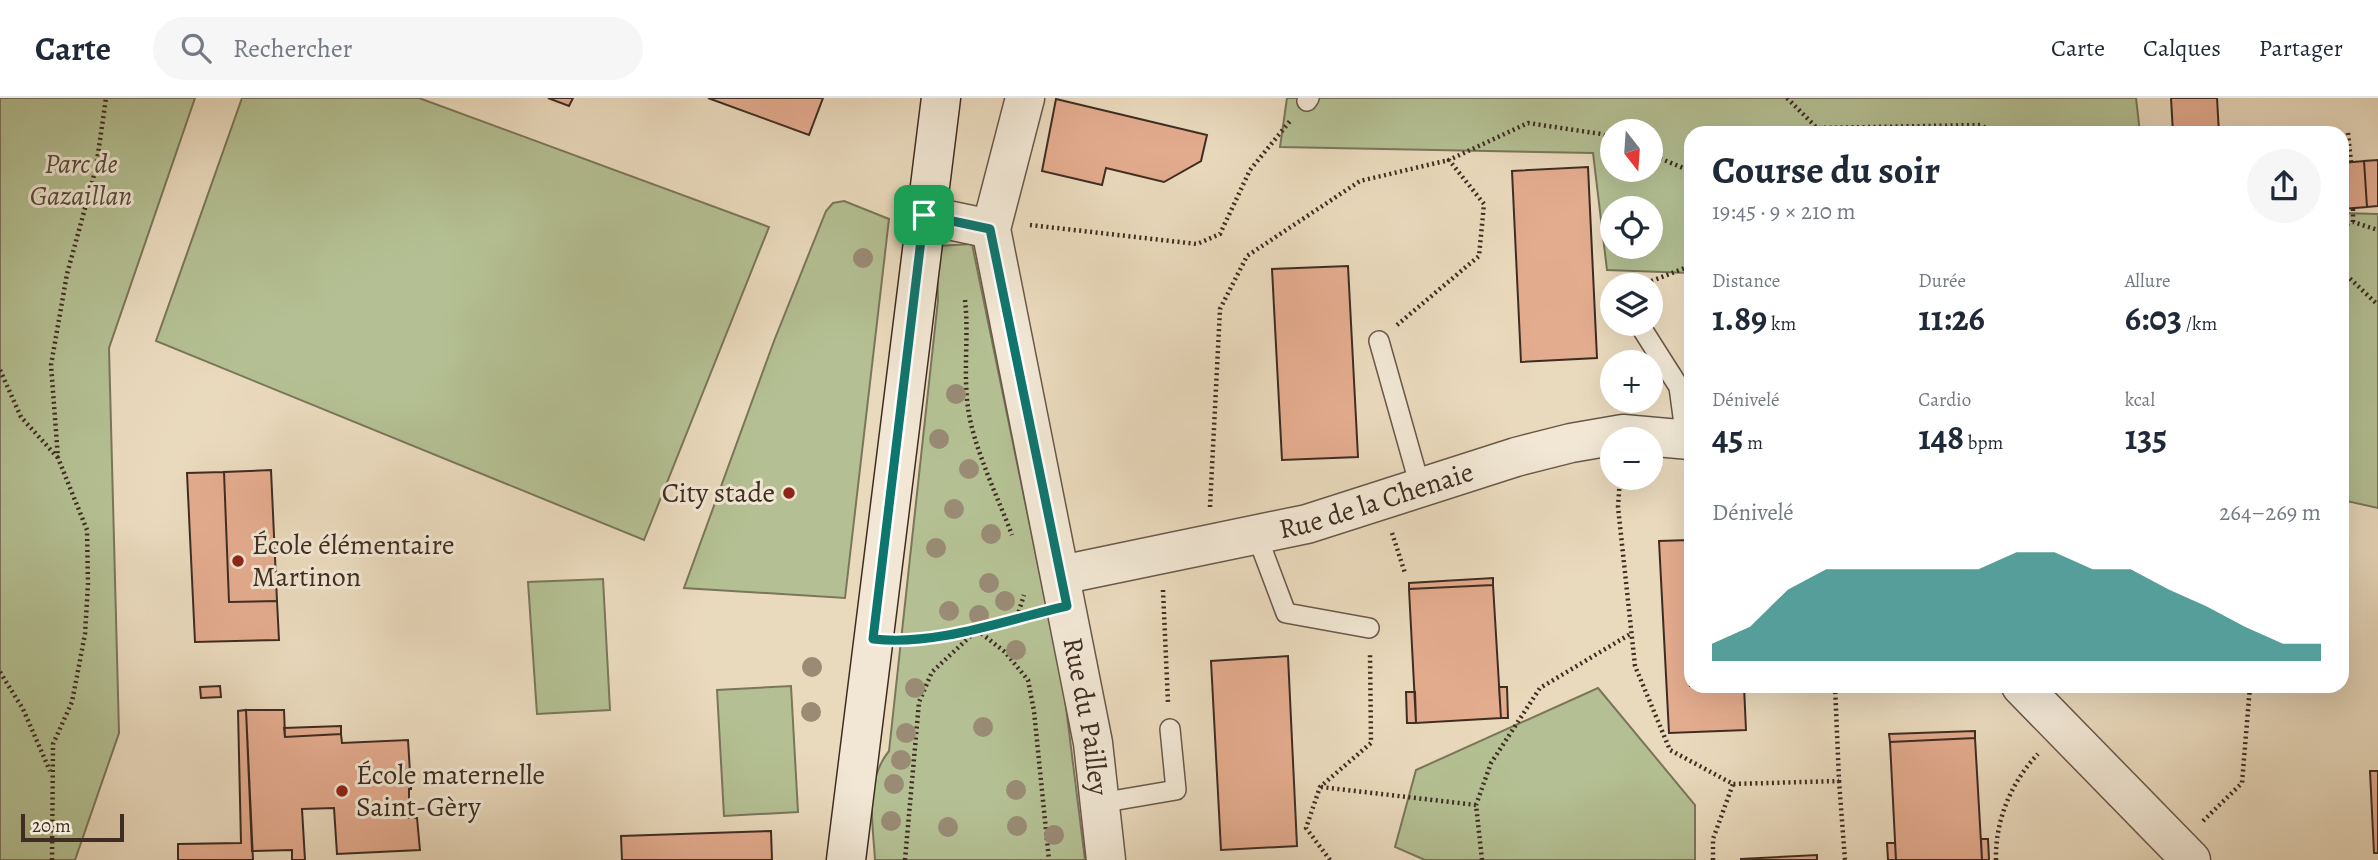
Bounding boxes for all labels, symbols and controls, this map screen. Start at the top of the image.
search box [153,17,643,80]
text: Carte [35,26,111,71]
icon: search [177,29,215,67]
text: Rechercher [233,31,353,66]
text: Carte [2051,32,2105,64]
text: Calques [2143,32,2221,64]
text: Partager [2259,32,2343,64]
north arrow [1600,119,1662,182]
map controls [1600,119,1663,490]
text: Course du soir [1712,144,1940,196]
park label: Parc de Gazaillan [30,145,132,215]
button: share [2247,149,2321,223]
pin [894,185,954,245]
icon: arrive [905,196,943,234]
button: locate [1600,196,1663,259]
text: 19:45 · 9 × 210 m [1712,196,1856,227]
text: Distance [1712,268,1780,294]
text: Durée [1918,268,1966,294]
text: Allure [2125,268,2171,294]
button: layers [1600,273,1663,336]
text: 1.89 [1712,294,1767,342]
text: 11:26 [1918,294,1985,342]
text: 6:03 [2125,294,2182,342]
text: km [1767,311,1796,337]
text: /km [2182,311,2217,337]
button: + [1600,350,1663,413]
text: Dénivelé [1712,387,1779,413]
text: Cardio [1918,387,1971,413]
text: kcal [2125,387,2155,413]
text: 45 [1712,413,1743,461]
text: 148 [1918,413,1964,461]
text: 135 [2125,413,2167,461]
button: − [1600,427,1663,490]
text: m [1743,430,1763,456]
text: bpm [1964,430,2003,456]
street label: Rue de la Chenaie [1275,453,1478,548]
place label: City stade [662,474,775,512]
marker: City stade [781,485,797,501]
text: Dénivelé [1712,497,1794,528]
text: 264–269 m [2219,497,2321,528]
place label: École élémentaire Martinon [252,526,454,596]
marker: École élémentaire Martinon [230,553,246,569]
street label: Rue du Pailley [1053,634,1118,798]
place label: École maternelle Saint-Gèry [356,756,545,826]
marker: École maternelle Saint-Gèry [334,783,350,799]
scale bar [21,811,124,843]
text: 20 m [32,813,71,839]

